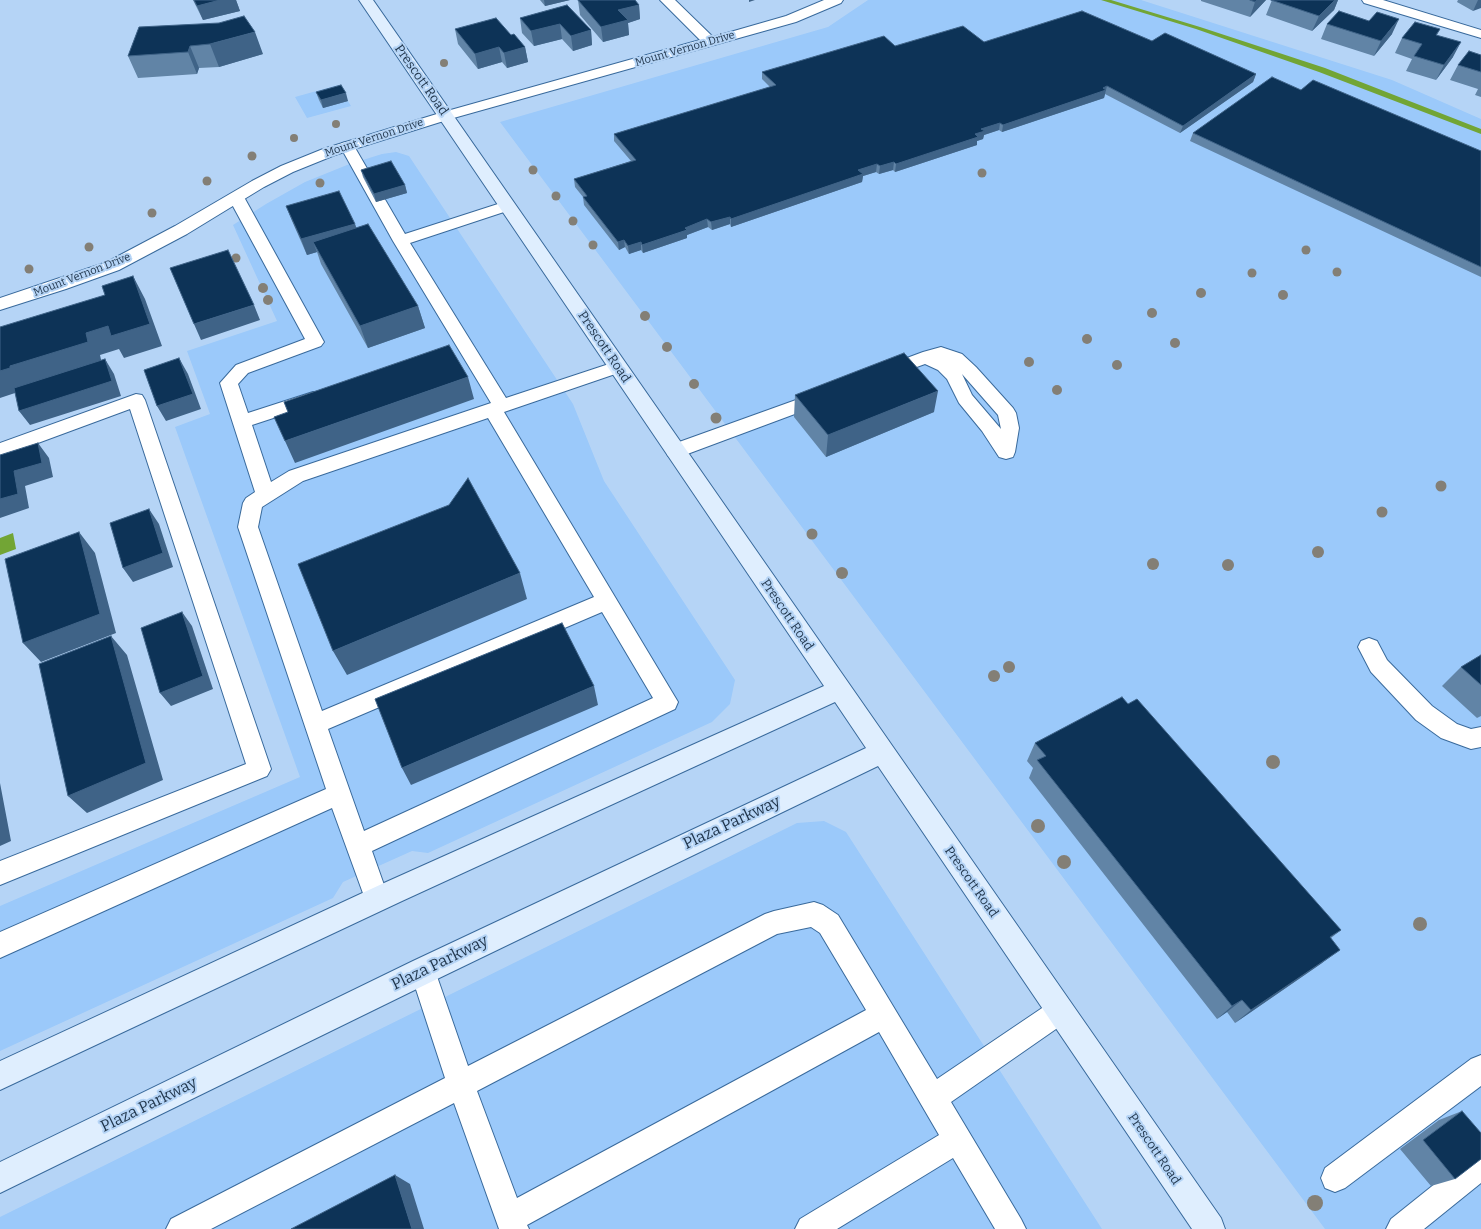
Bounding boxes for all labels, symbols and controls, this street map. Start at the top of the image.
street label: Mount Vernon Drive [634,28,736,70]
street label: Prescott Road [391,42,451,118]
street label: Mount Vernon Drive [323,116,425,160]
street label: Mount Vernon Drive [32,250,132,300]
street label: Prescott Road [574,308,634,386]
street label: Prescott Road [757,576,817,654]
street label: Plaza Parkway [680,792,784,854]
street label: Prescott Road [941,844,1001,920]
street label: Plaza Parkway [389,931,491,995]
street label: Plaza Parkway [98,1073,200,1137]
street label: Prescott Road [1124,1110,1184,1188]

